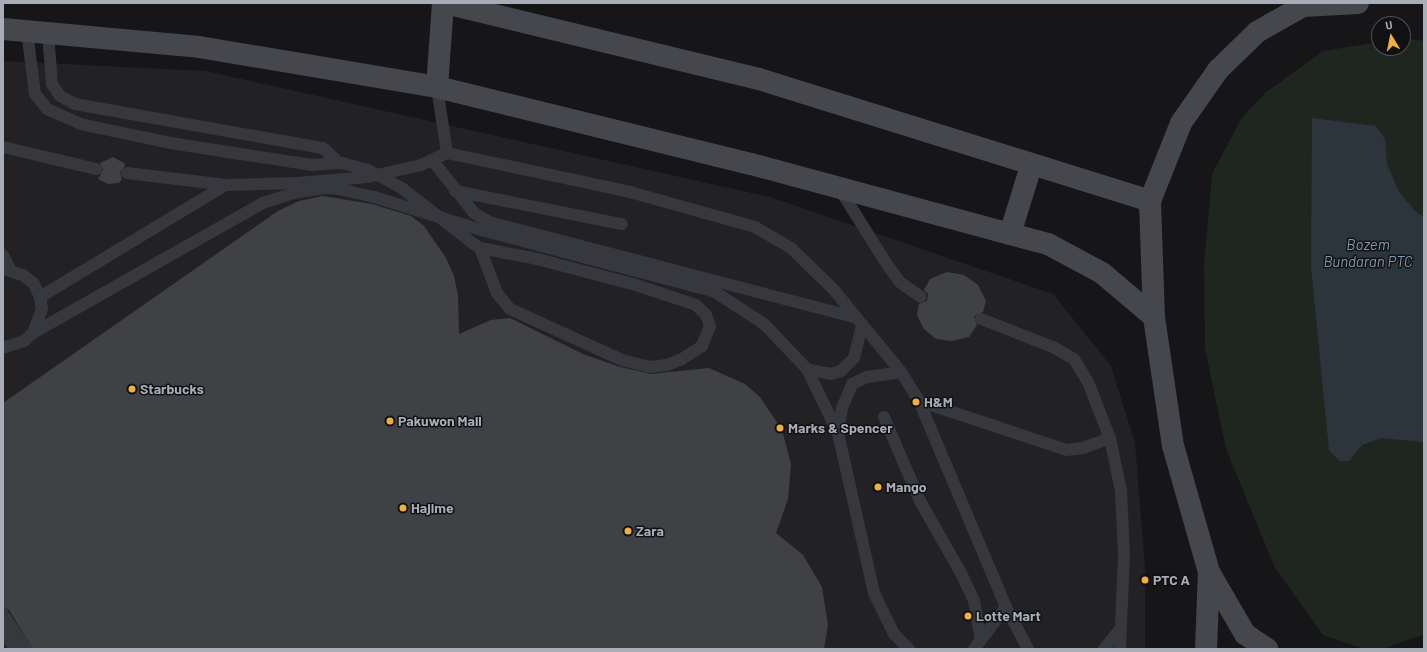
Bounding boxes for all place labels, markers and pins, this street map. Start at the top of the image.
place label: Starbucks [140,381,204,397]
marker: Starbucks [127,384,137,394]
place label: H&M [924,394,953,410]
marker: H&M [911,397,921,407]
place label: Pakuwon Mall [398,413,482,429]
marker: Pakuwon Mall [385,416,395,426]
place label: Marks & Spencer [788,420,893,436]
marker: Marks & Spencer [775,423,785,433]
place label: Mango [886,479,927,495]
marker: Mango [873,482,883,492]
place label: Hajime [411,500,454,516]
marker: Hajime [398,503,408,513]
place label: Zara [636,523,664,539]
marker: Zara [623,526,633,536]
place label: PTC A [1153,572,1190,588]
marker: PTC A [1140,575,1150,585]
place label: Lotte Mart [976,608,1041,624]
marker: Lotte Mart [963,611,973,621]

